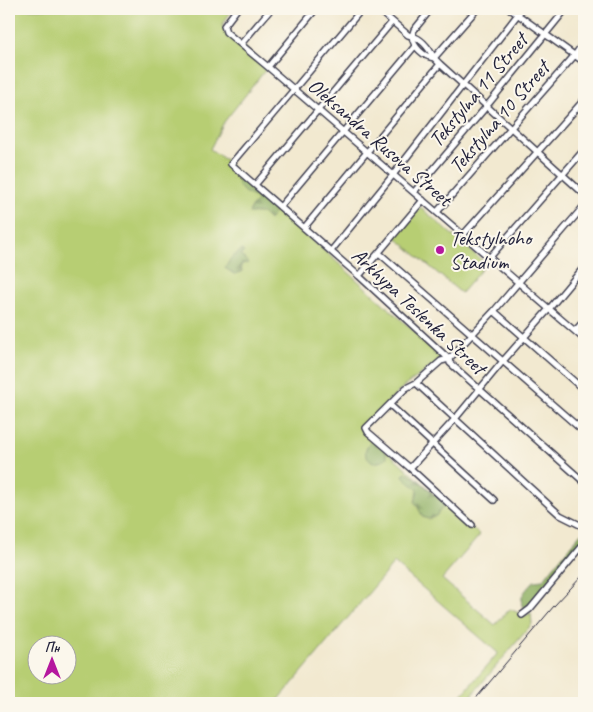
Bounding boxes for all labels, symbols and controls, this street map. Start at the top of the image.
street label: Tekstylna 11 Street [423,26,535,152]
street label: Tekstylna 10 Street [443,53,557,179]
street label: Oleksandra Rusova Street [303,72,459,213]
place label: Tekstylnoho Stadium [450,225,534,275]
street label: Arkhypa Teslenka Street [346,242,494,382]
marker: Tekstylnoho Stadium [434,244,446,256]
north arrow [28,634,78,684]
text: Пн [45,639,60,656]

